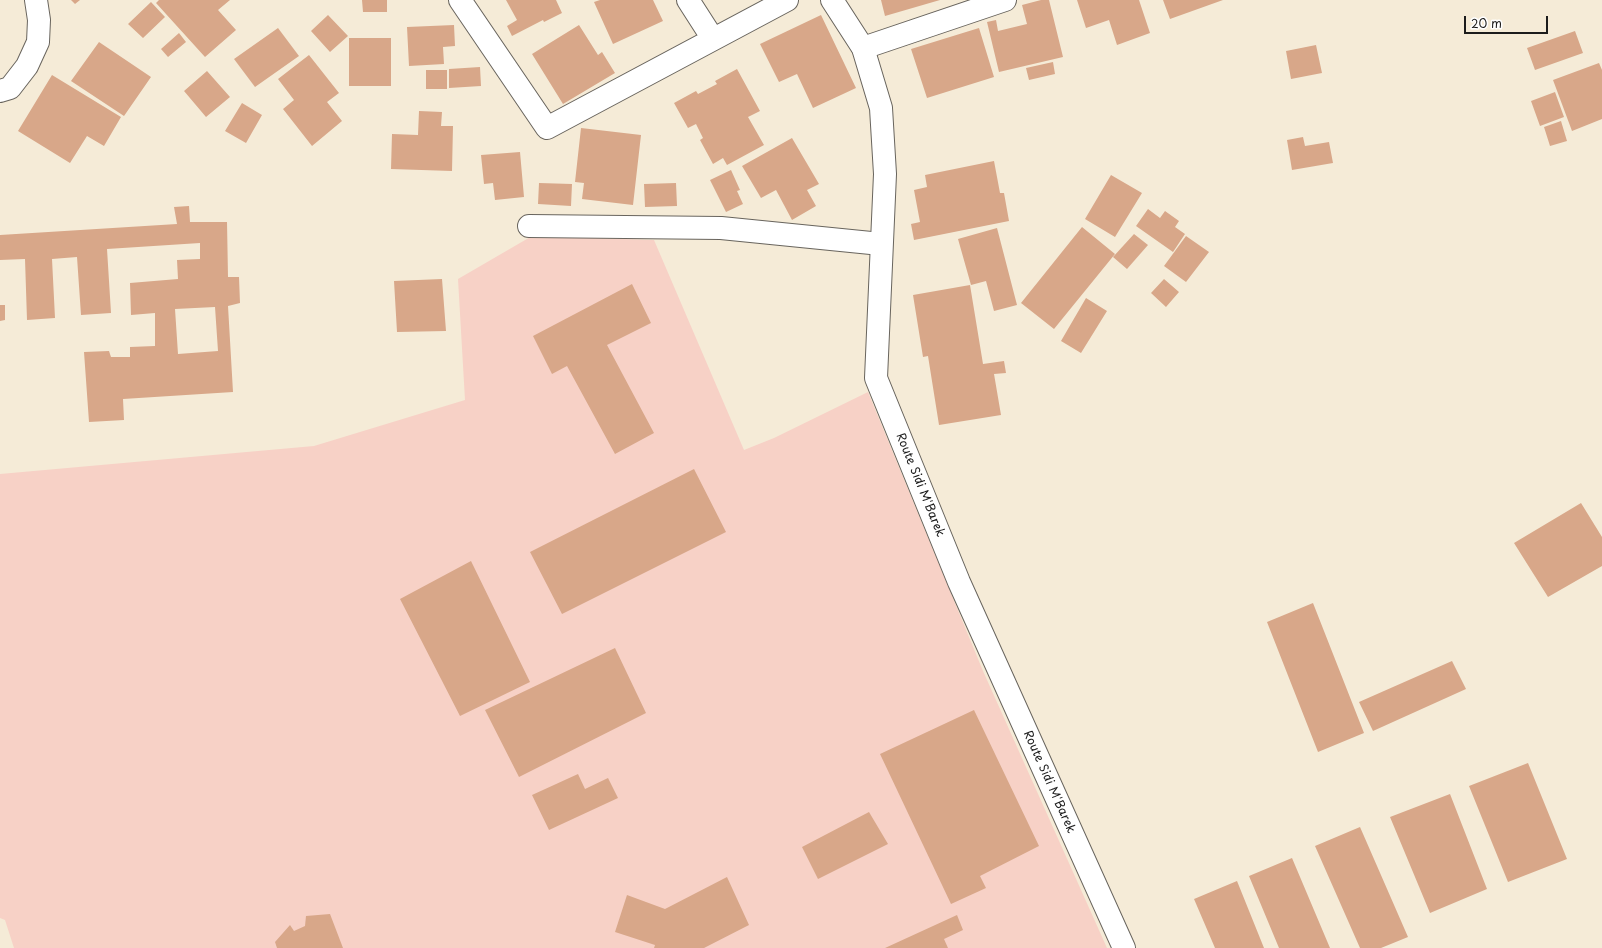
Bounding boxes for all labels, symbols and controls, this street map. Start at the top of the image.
scale bar [1466,8,1550,34]
text: 20 m [1471,14,1502,32]
street label: Route Sidi M'Barek [893,431,947,539]
street label: Route Sidi M'Barek [1020,728,1078,836]

